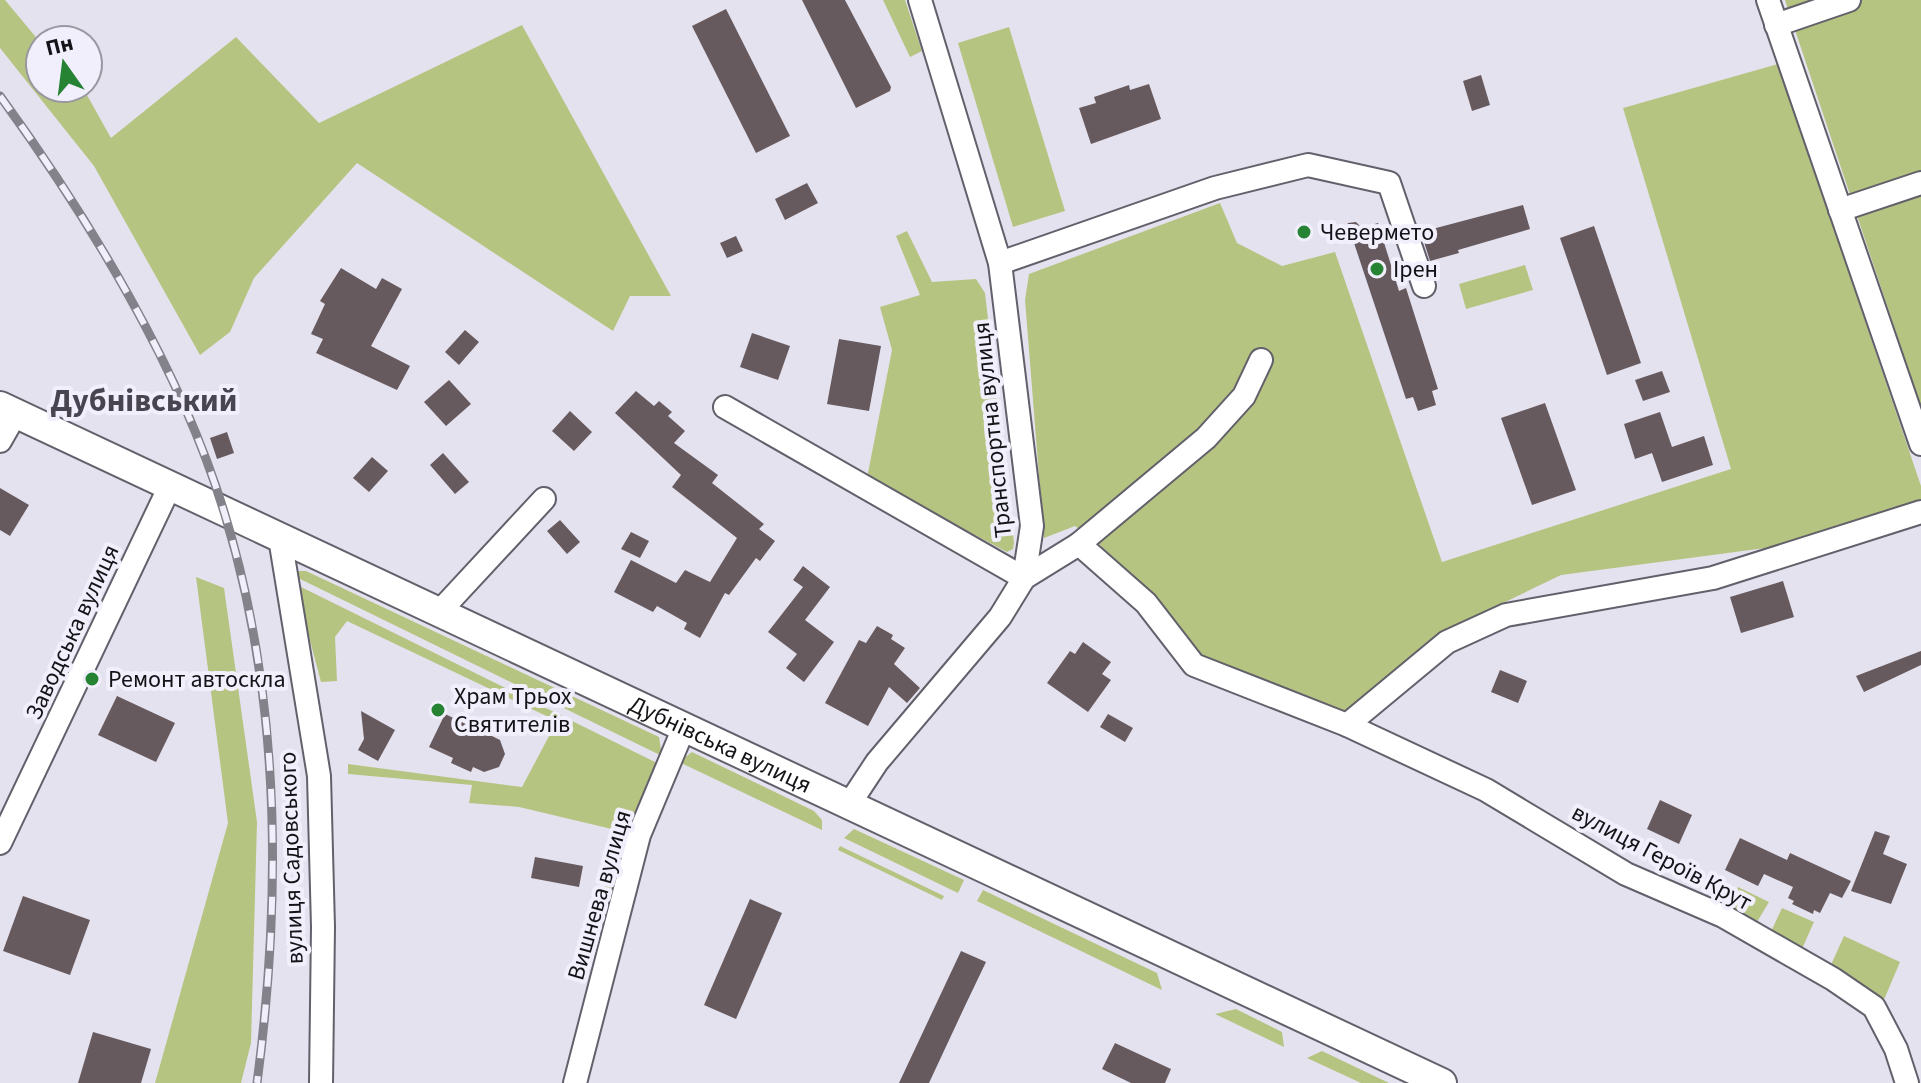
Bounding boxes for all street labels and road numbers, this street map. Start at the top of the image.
street label: Транспортна вулиця [964,320,1021,540]
street label: Заводська вулиця [16,539,128,726]
street label: Дубнівська вулиця [623,687,817,803]
street label: вулиця Садовського [270,751,313,965]
street label: вулиця Героїв Крут [1565,795,1758,920]
street label: Вишнева вулиця [558,806,640,984]

